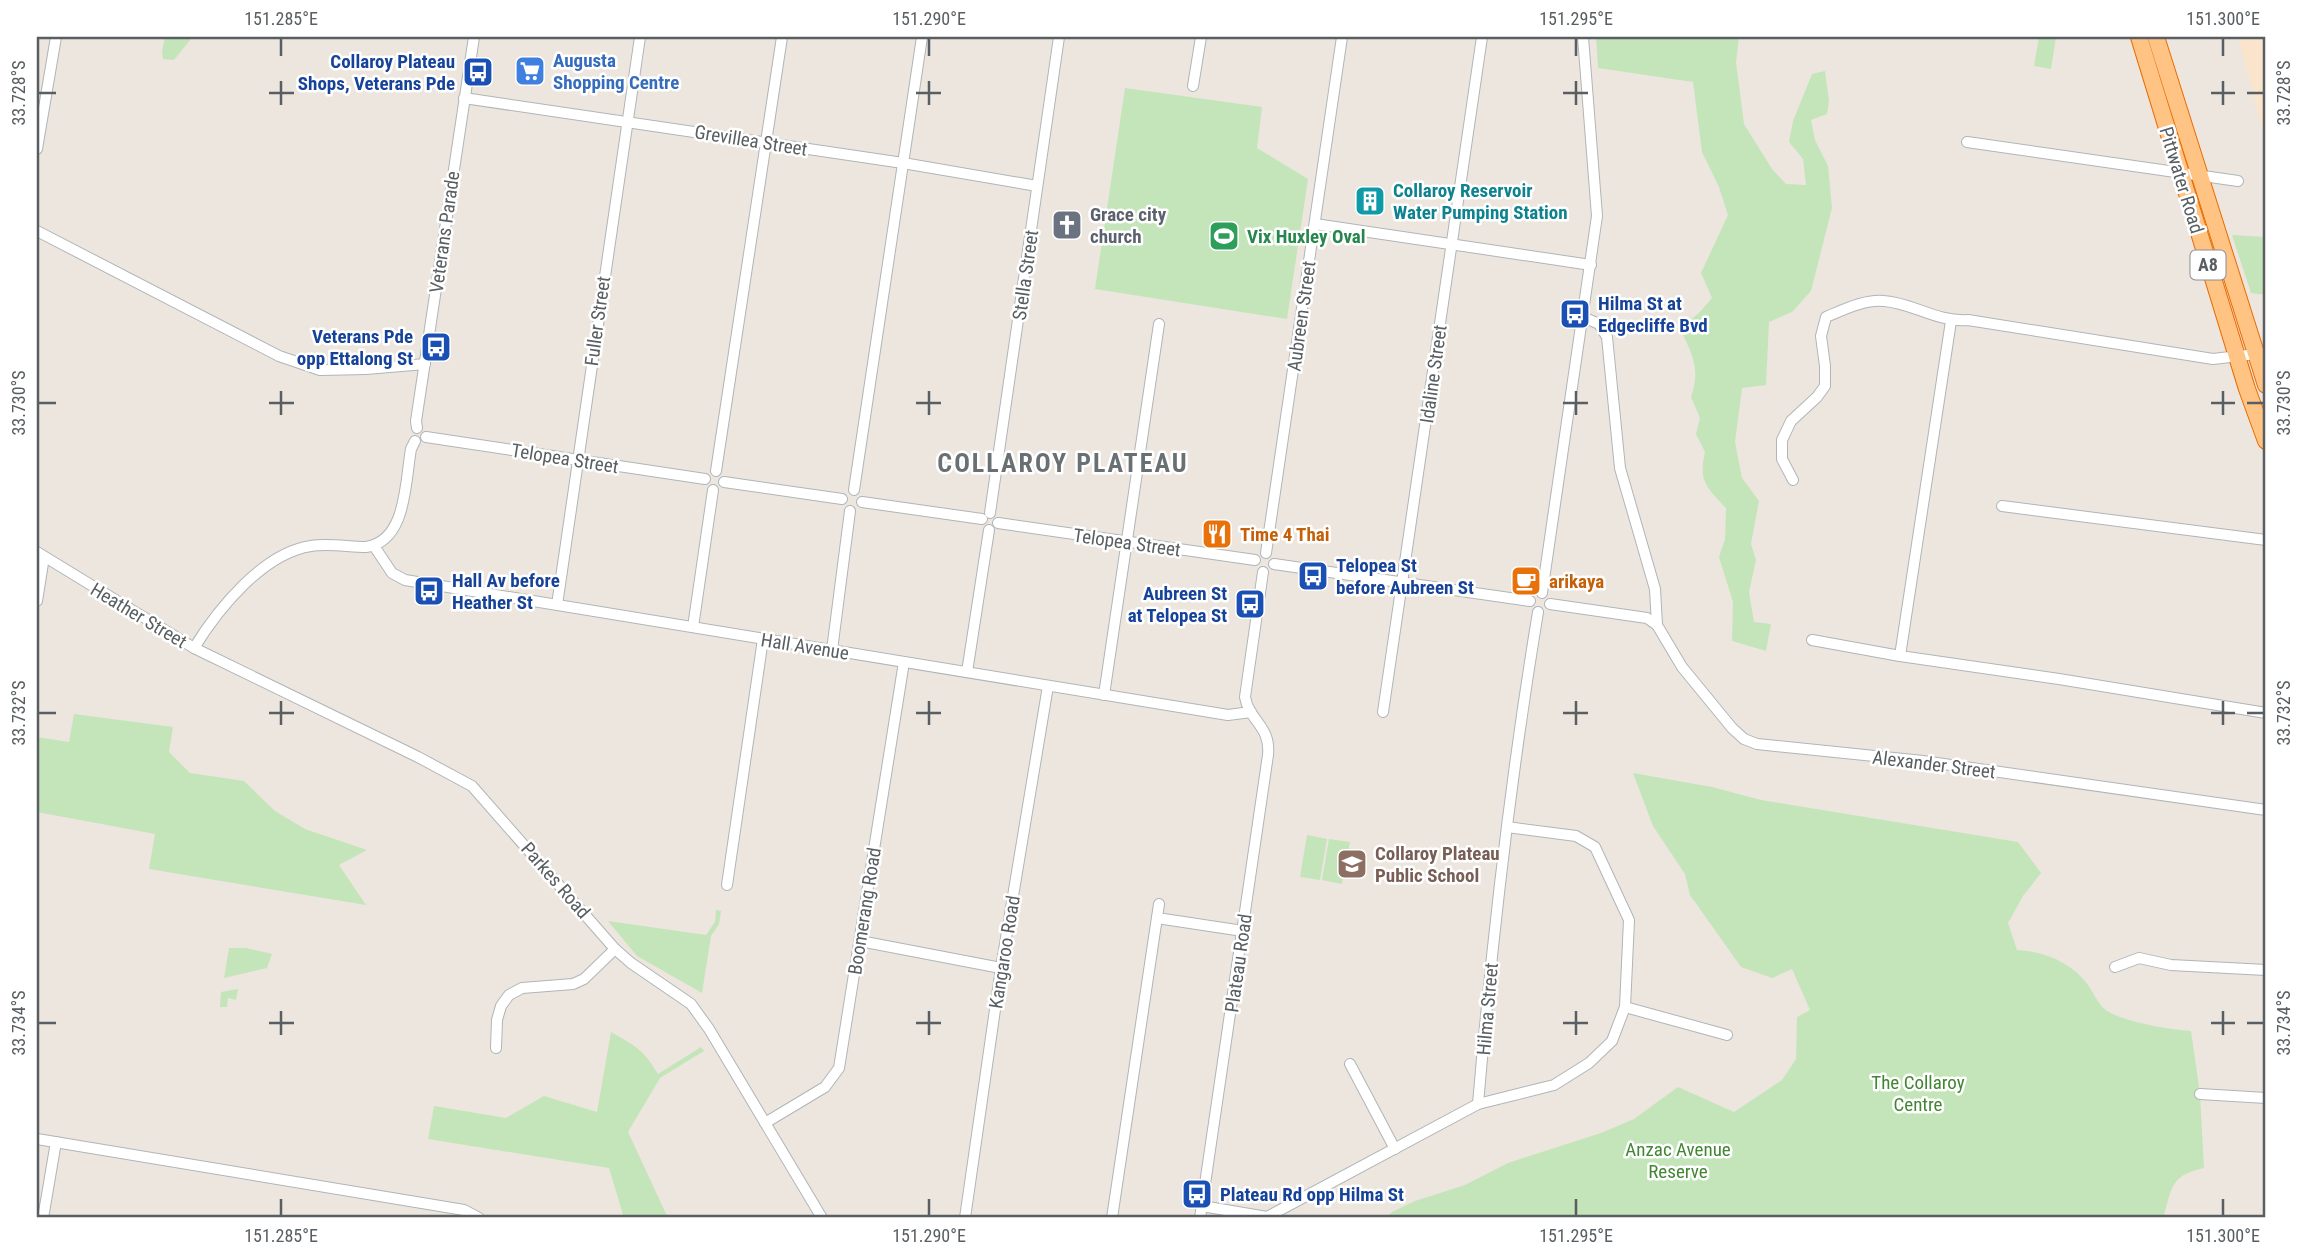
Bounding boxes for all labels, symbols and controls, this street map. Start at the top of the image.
text: 151.285°E [244,8,318,29]
text: 151.290°E [892,8,966,29]
text: 151.295°E [1539,8,1613,29]
text: 151.300°E [2186,8,2260,29]
place label: Augusta Shopping Centre [553,49,679,94]
place label: Collaroy Plateau Shops, Veterans Pde [298,50,455,95]
supermarket icon: Augusta Shopping Centre [513,54,547,88]
bus stop icon: Collaroy Plateau Shops, Veterans Pde [461,55,495,89]
text: 33.728°S [8,60,29,126]
text: 33.728°S [2273,60,2294,126]
street label: Grevillea Street [693,120,809,161]
street label: Pittwater Road [2154,124,2209,236]
street label: Veterans Parade [425,170,464,294]
place label: Collaroy Reservoir Water Pumping Station [1393,179,1568,224]
building icon: Collaroy Reservoir Water Pumping Station [1353,184,1387,218]
place label: Grace city church [1090,203,1167,248]
church icon: Grace city church [1050,208,1084,242]
sports icon: Vix Huxley Oval [1207,219,1241,253]
place label: Vix Huxley Oval [1247,225,1366,248]
street label: Stella Street [1008,228,1043,322]
road number: A8 [2190,250,2226,279]
street label: Aubreen Street [1282,260,1321,373]
street label: Fuller Street [580,275,615,367]
place label: Hilma St at Edgecliffe Bvd [1598,292,1708,337]
bus stop icon: Hilma St at Edgecliffe Bvd [1558,297,1592,331]
street label: Idaline Street [1415,323,1452,425]
place label: Veterans Pde opp Ettalong St [297,325,413,370]
bus stop icon: Veterans Pde opp Ettalong St [419,330,453,364]
text: 33.730°S [8,370,29,436]
text: 33.730°S [2273,370,2294,436]
street label: Telopea Street [510,439,620,478]
district label: COLLAROY PLATEAU [937,448,1189,478]
restaurant icon: Time 4 Thai [1200,517,1234,551]
place label: Time 4 Thai [1240,523,1330,546]
street label: Telopea Street [1072,524,1182,561]
place label: Telopea St before Aubreen St [1336,554,1474,599]
bus stop icon: Telopea St before Aubreen St [1296,559,1330,593]
cafe icon: arikaya [1509,564,1543,598]
place label: Hall Av before Heather St [452,569,560,614]
place label: arikaya [1549,570,1604,593]
bus stop icon: Hall Av before Heather St [412,574,446,608]
street label: Heather Street [86,578,191,653]
place label: Aubreen St at Telopea St [1128,582,1227,627]
bus stop icon: Aubreen St at Telopea St [1233,587,1267,621]
street label: Hall Avenue [759,628,851,665]
text: 33.732°S [8,680,29,746]
text: 33.732°S [2273,680,2294,746]
street label: Alexander Street [1871,746,1997,783]
street label: Parkes Road [516,837,595,923]
place label: Collaroy Plateau Public School [1375,842,1500,887]
street label: Boomerang Road [843,846,886,976]
school or university icon: Collaroy Plateau Public School [1335,847,1369,881]
street label: Kangaroo Road [984,894,1025,1010]
street label: Plateau Road [1220,912,1257,1014]
street label: Hilma Street [1472,962,1503,1056]
text: 33.734°S [8,990,29,1056]
text: 33.734°S [2273,990,2294,1056]
park label: The Collaroy Centre [1871,1071,1965,1116]
park label: Anzac Avenue Reserve [1625,1138,1731,1183]
bus stop icon: Plateau Rd opp Hilma St [1180,1177,1214,1211]
place label: Plateau Rd opp Hilma St [1220,1183,1404,1206]
text: 151.285°E [244,1225,318,1246]
text: 151.290°E [892,1225,966,1246]
text: 151.295°E [1539,1225,1613,1246]
text: 151.300°E [2186,1225,2260,1246]

